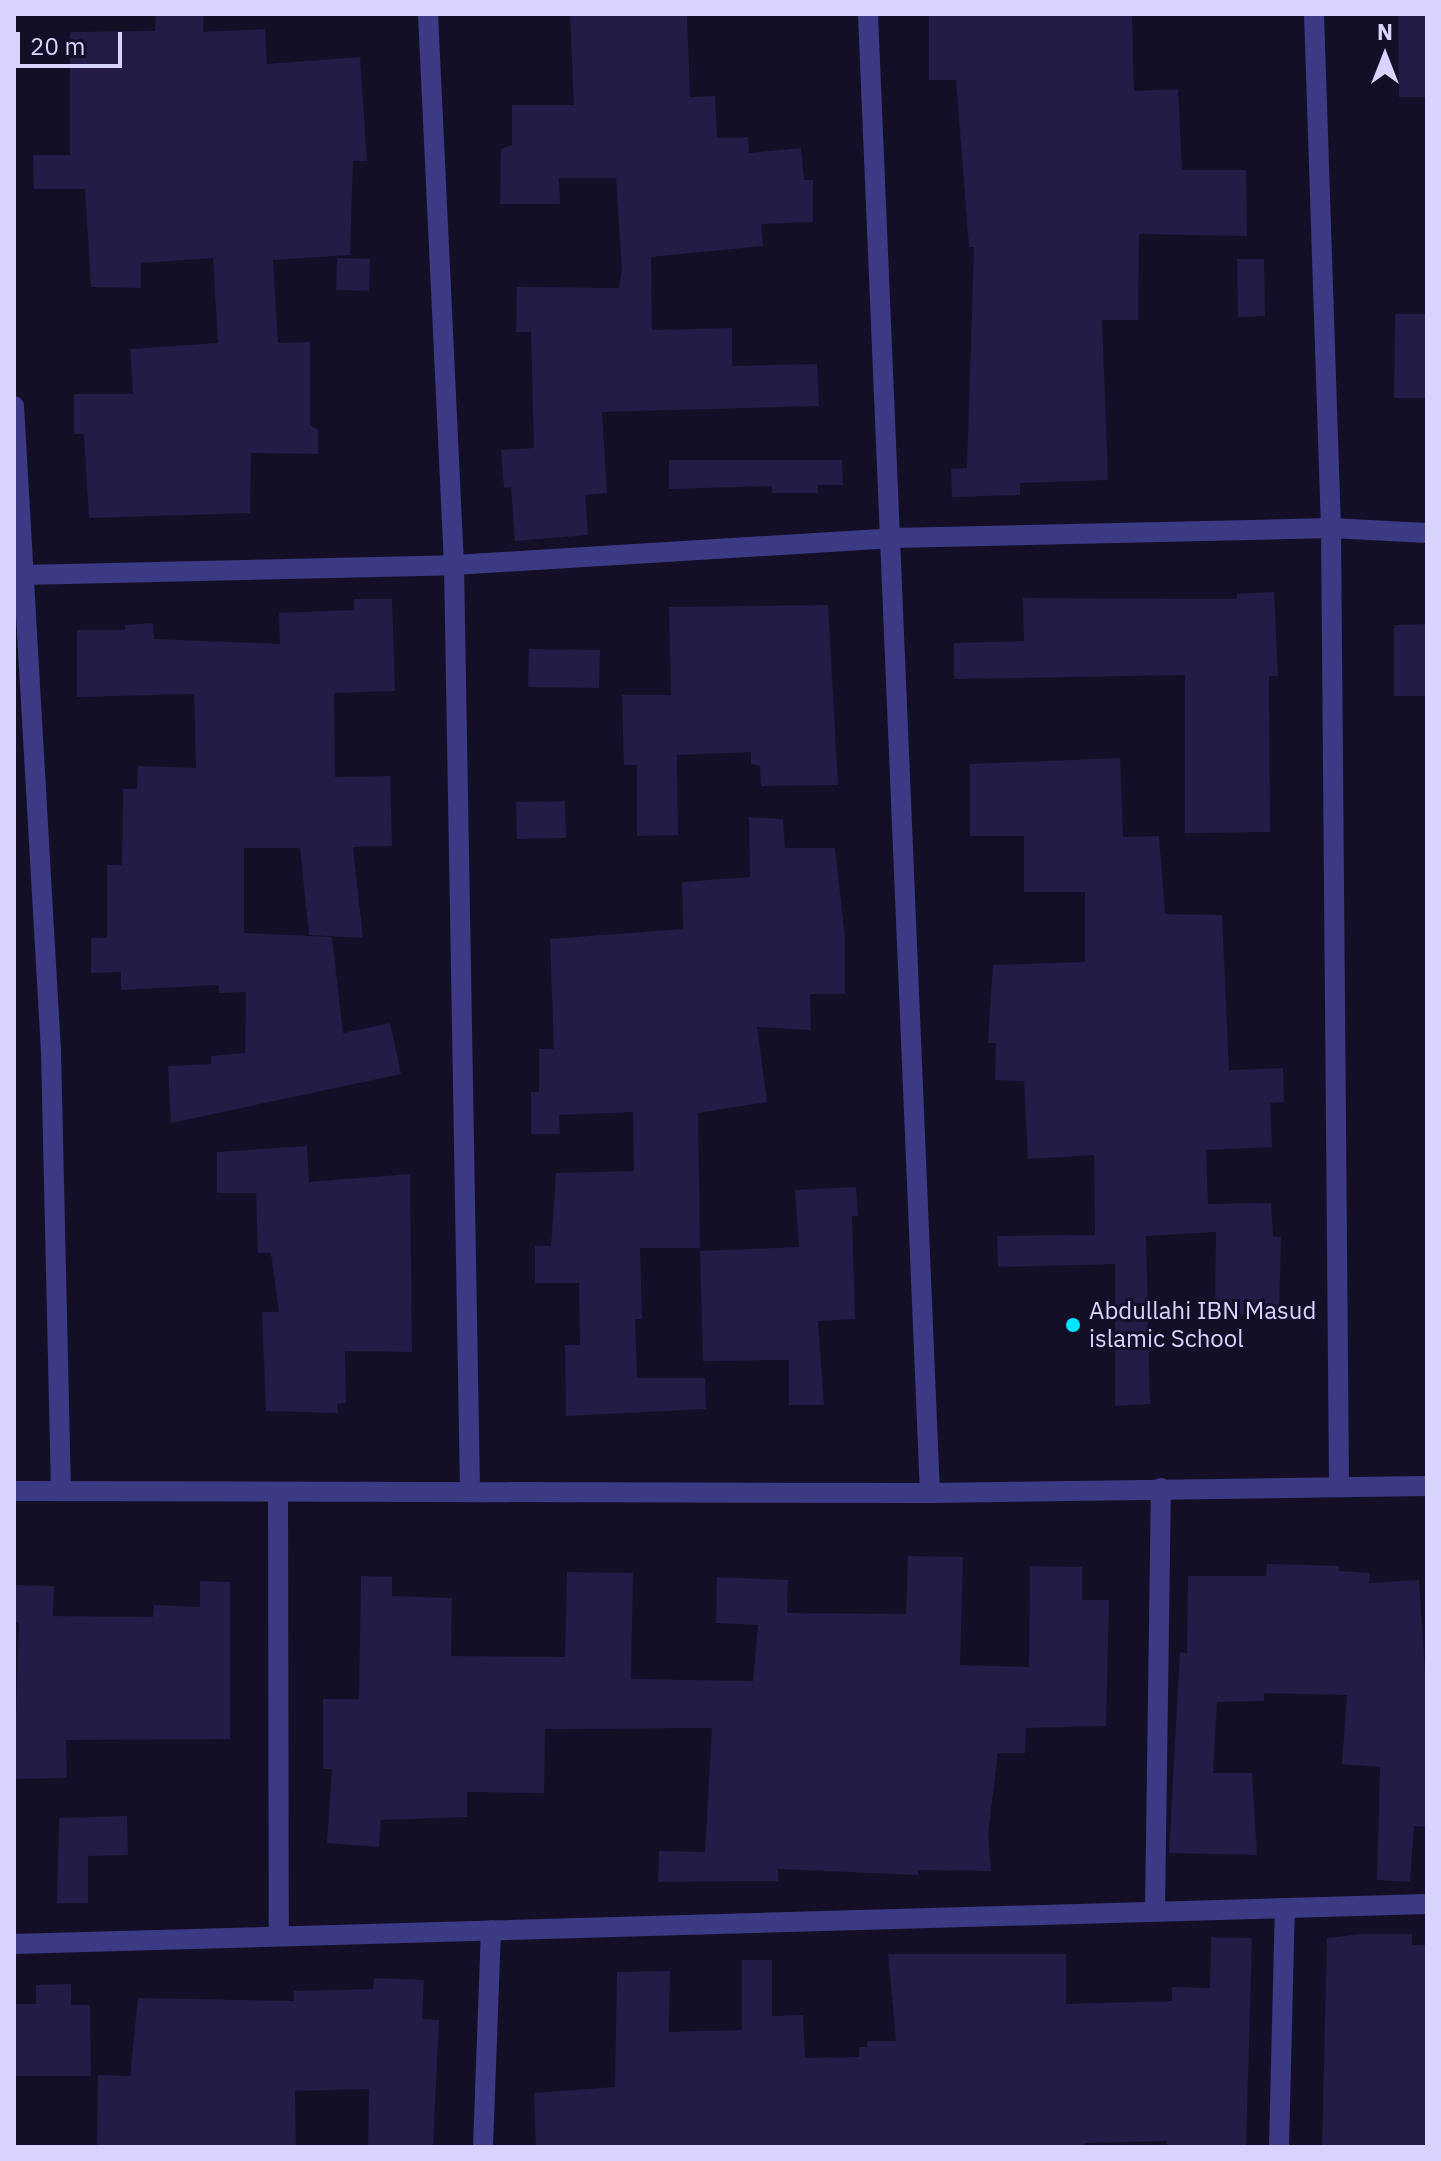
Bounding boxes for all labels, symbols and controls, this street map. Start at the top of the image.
scale bar [20,16,126,66]
north arrow [1345,16,1425,96]
text: N [1377,17,1393,46]
text: 20 m [30,30,85,62]
place label: Abdullahi IBN Masud islamic School [1089,1297,1316,1353]
marker: Abdullahi IBN Masud islamic School [1064,1316,1082,1334]

